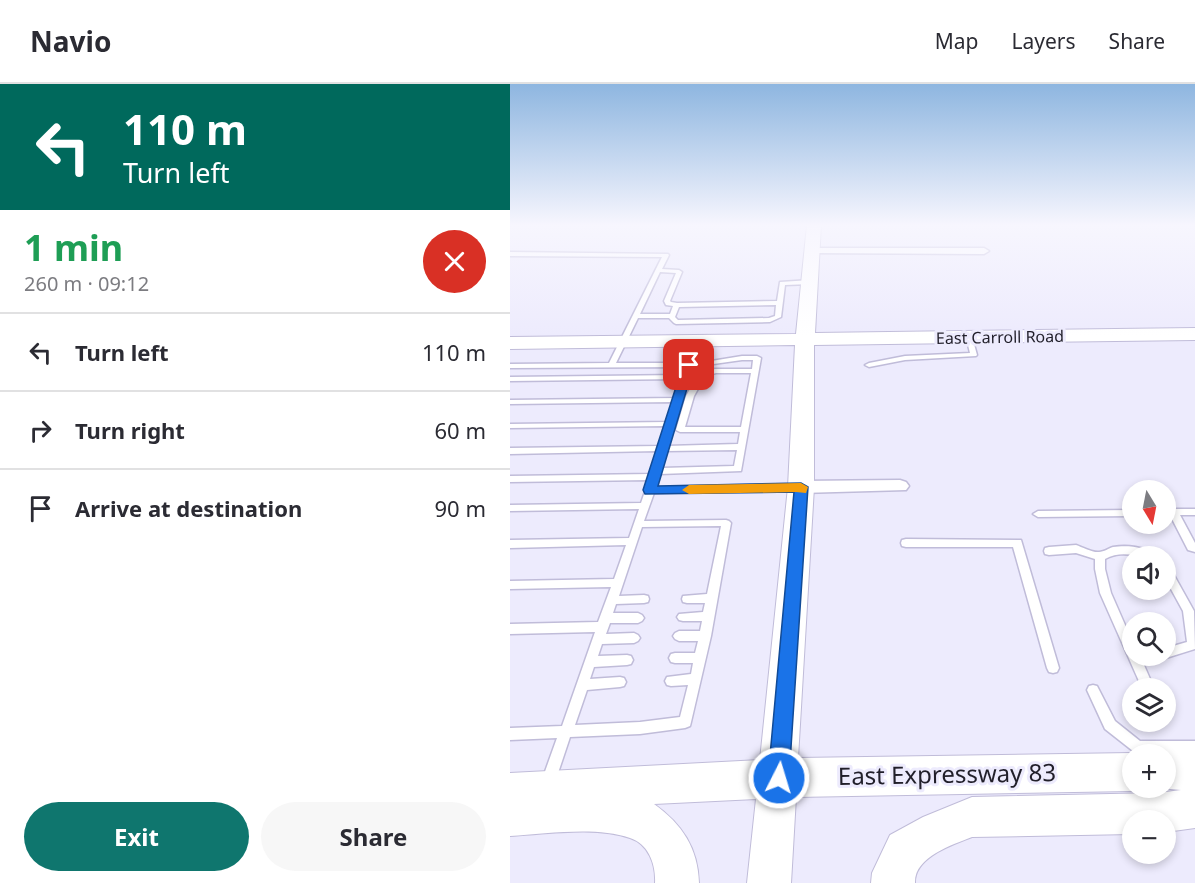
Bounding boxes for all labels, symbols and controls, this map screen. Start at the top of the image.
text: Navio [30,22,111,60]
text: Map [935,27,979,55]
text: Layers [1012,27,1076,55]
text: Share [1109,27,1165,55]
text: 110 m [123,100,247,157]
icon: left [24,108,102,186]
text: Turn left [123,154,229,191]
text: 1 min [24,223,123,272]
button: close [423,230,486,293]
text: 260 m · 09:12 [24,270,149,297]
street label: East Carroll Road [936,325,1064,349]
icon: left [24,336,57,369]
text: Turn left [75,337,169,367]
text: 110 m [422,337,486,367]
pin [663,339,714,390]
icon: arrive [672,348,705,381]
icon: right [24,414,57,447]
text: Turn right [75,415,185,445]
text: 60 m [435,415,486,445]
north arrow [1122,480,1176,534]
map controls [1122,480,1176,864]
icon: arrive [24,492,57,525]
text: Arrive at destination [75,493,302,523]
text: 90 m [435,493,486,523]
button: sound [1122,546,1176,600]
button: search [1122,612,1176,666]
button: layers [1122,678,1176,732]
button: + [1122,744,1176,798]
position arrow [747,746,811,810]
street label: East Expressway 83 [838,755,1056,792]
button: Exit [24,802,249,871]
button: Share [261,802,486,871]
button: − [1122,810,1176,864]

